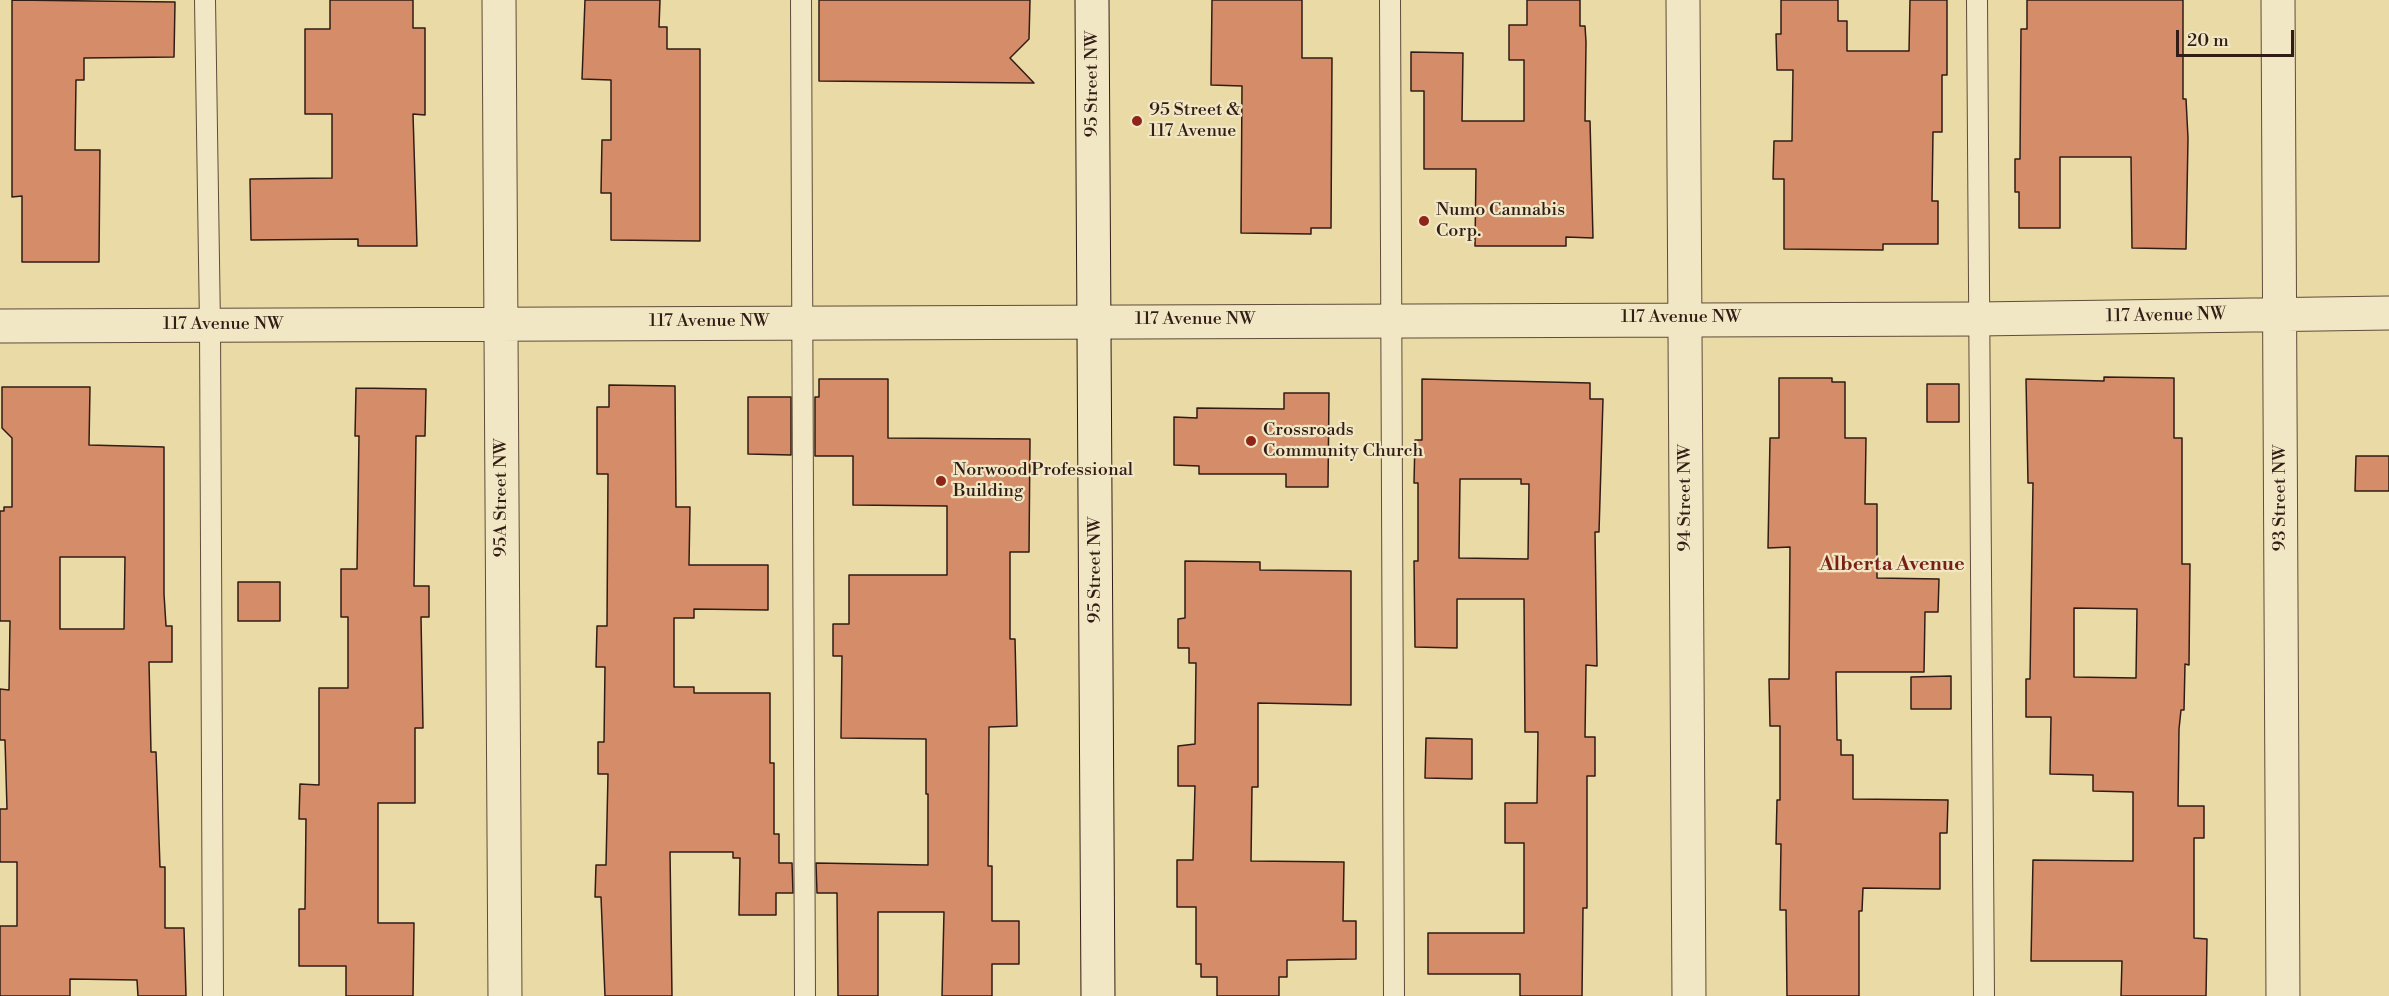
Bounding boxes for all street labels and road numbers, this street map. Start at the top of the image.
street label: 95 Street NW [1082,31,1104,137]
street label: 117 Avenue NW [2105,304,2227,328]
street label: 117 Avenue NW [1621,307,1741,329]
street label: 117 Avenue NW [1135,309,1255,331]
street label: 117 Avenue NW [649,311,769,333]
street label: 117 Avenue NW [163,314,283,336]
street label: 95A Street NW [491,438,513,558]
street label: 94 Street NW [1675,444,1697,552]
street label: 93 Street NW [2270,445,2292,551]
street label: 95 Street NW [1085,517,1107,623]

